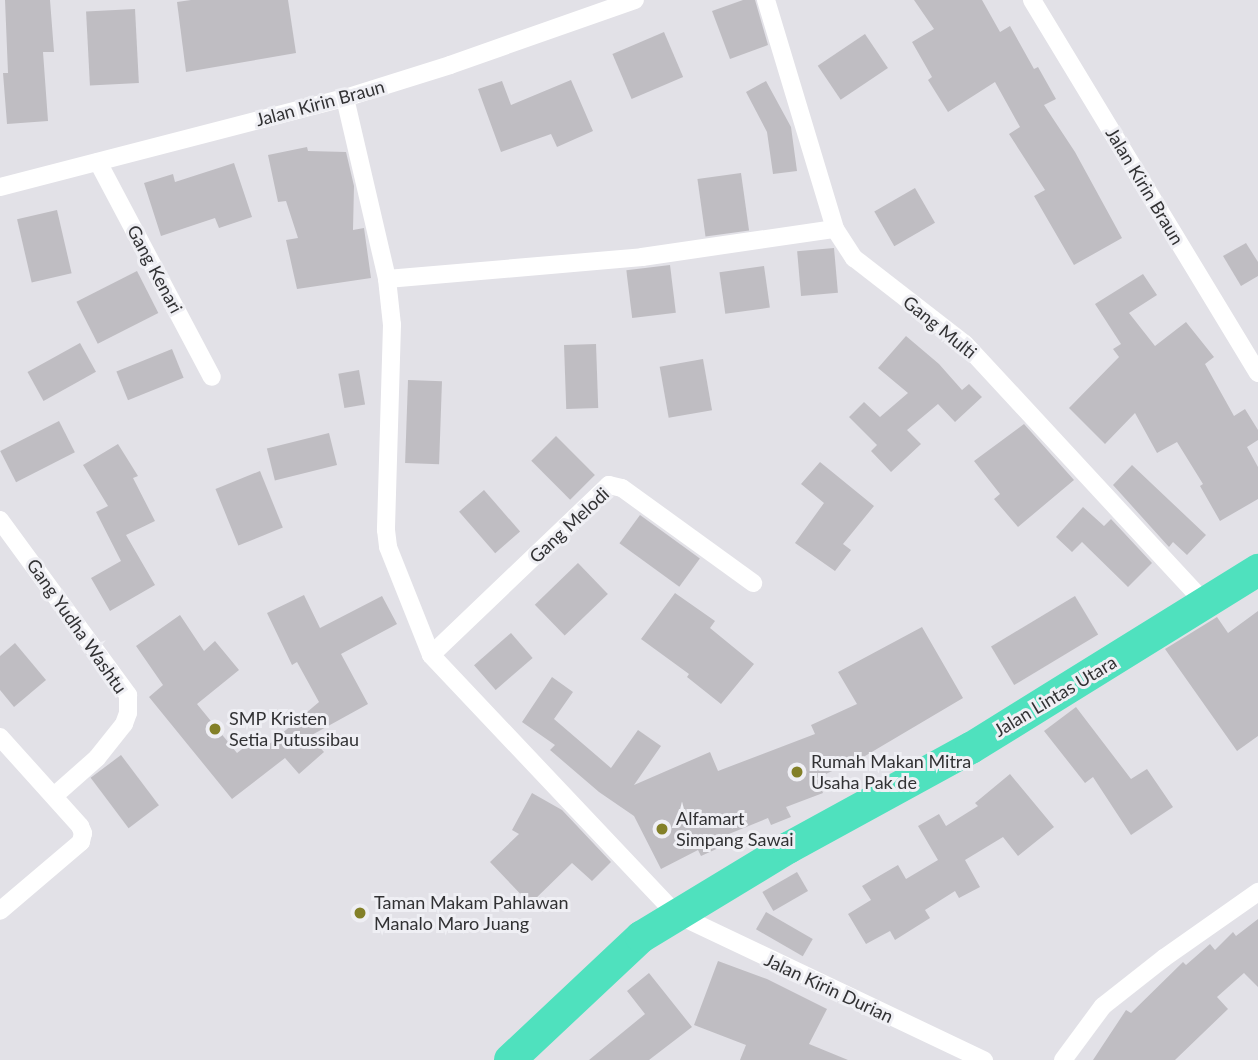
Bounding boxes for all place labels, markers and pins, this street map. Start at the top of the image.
place label: SMP Kristen Setia Putussibau [229,708,359,750]
marker: SMP Kristen Setia Putussibau [207,721,223,737]
place label: Rumah Makan Mitra Usaha Pak de [811,751,971,794]
marker: Rumah Makan Mitra Usaha Pak de [789,764,805,780]
place label: Alfamart Simpang Sawai [676,808,794,850]
marker: Alfamart Simpang Sawai [654,821,670,837]
place label: Taman Makam Pahlawan Manalo Maro Juang [374,892,568,934]
marker: Taman Makam Pahlawan Manalo Maro Juang [352,905,368,921]

